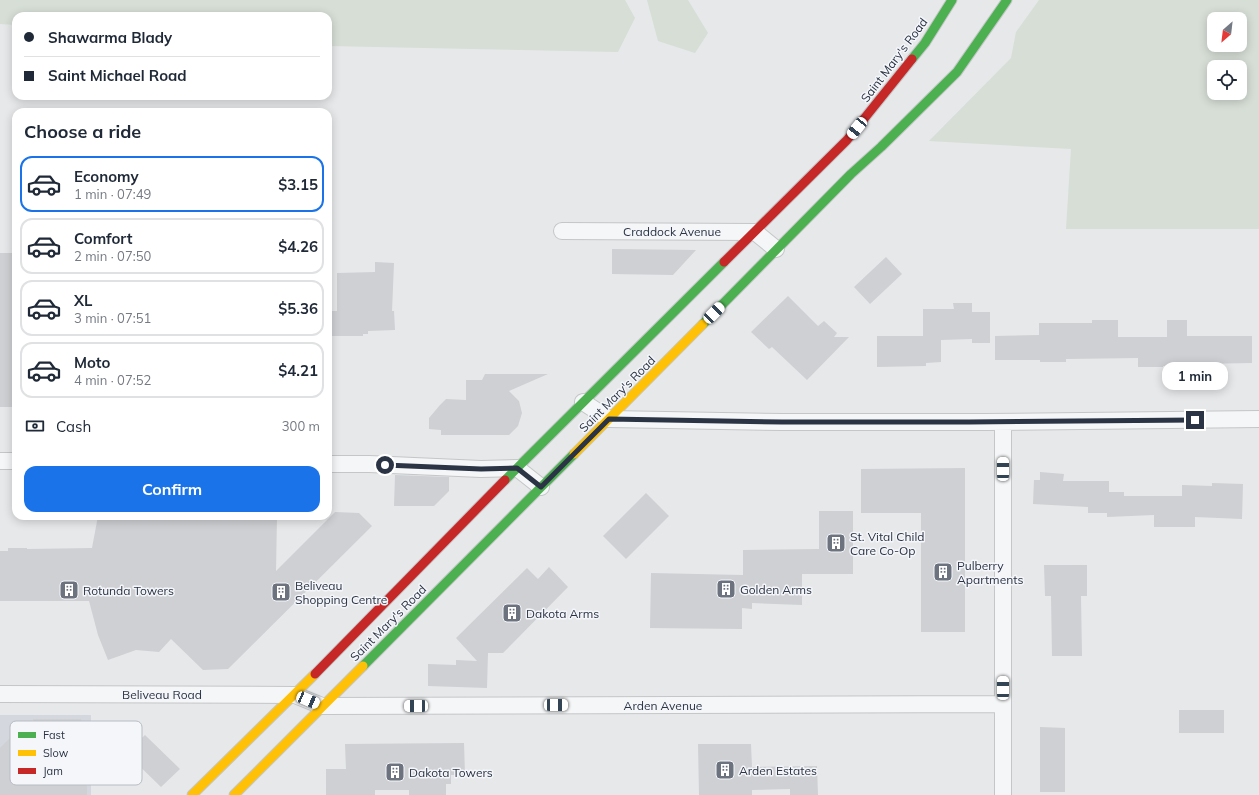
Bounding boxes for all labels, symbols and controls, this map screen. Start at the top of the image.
north arrow [1207,12,1247,52]
map controls [1207,12,1247,100]
street label: Saint Mary's Road [857,15,931,105]
text: Shawarma Blady [48,28,172,47]
button: locate [1207,60,1247,100]
text: Saint Michael Road [48,66,187,85]
car [845,115,869,141]
text: Choose a ride [24,120,141,143]
icon: car [26,166,62,202]
text: Economy [74,167,139,186]
text: $3.15 [278,175,318,194]
text: 1 min · 07:49 [74,186,151,202]
street label: Craddock Avenue [623,224,721,239]
icon: car [26,228,62,264]
text: Comfort [74,229,132,248]
text: $4.26 [278,237,318,256]
text: 2 min · 07:50 [74,248,151,264]
icon: car [26,290,62,326]
text: XL [74,291,92,310]
text: $5.36 [278,299,318,318]
car [701,300,727,326]
text: 3 min · 07:51 [74,310,151,326]
icon: car [26,352,62,388]
text: Moto [74,353,110,372]
street label: Saint Mary's Road [576,353,658,435]
text: $4.21 [278,361,318,380]
callout: 1 min [1162,362,1228,390]
text: 1 min [1178,368,1212,384]
text: 4 min · 07:52 [74,372,151,388]
route end [1186,411,1204,429]
icon: cash [24,415,46,437]
text: Cash [56,417,91,436]
text: 300 m [282,418,320,434]
route start [376,456,394,474]
car [997,457,1009,481]
button: Confirm [24,466,320,512]
place label: St. Vital Child Care Co-Op [850,529,924,558]
building icon: St. Vital Child Care Co-Op [825,532,847,554]
place label: Pulberry Apartments [957,558,1023,587]
building icon: Pulberry Apartments [932,561,954,583]
place label: Beliveau Shopping Centre [295,578,387,607]
building icon: Golden Arms [715,578,737,600]
building icon: Rotunda Towers [58,579,80,601]
building icon: Beliveau Shopping Centre [270,581,292,603]
street label: Saint Mary's Road [347,582,429,664]
place label: Golden Arms [740,582,812,597]
place label: Rotunda Towers [83,583,174,598]
building icon: Dakota Arms [501,602,523,624]
place label: Dakota Arms [526,606,599,621]
car [997,676,1009,700]
street label: Beliveau Road [122,687,202,702]
car [295,690,321,710]
street label: Arden Avenue [624,698,702,713]
car [544,699,568,711]
car [404,700,428,712]
legend [10,721,142,785]
text: Fast [43,728,65,742]
text: Slow [43,746,69,760]
building icon: Arden Estates [714,759,736,781]
building icon: Dakota Towers [384,761,406,783]
place label: Arden Estates [739,763,817,778]
text: Jam [43,764,63,778]
place label: Dakota Towers [409,765,493,780]

